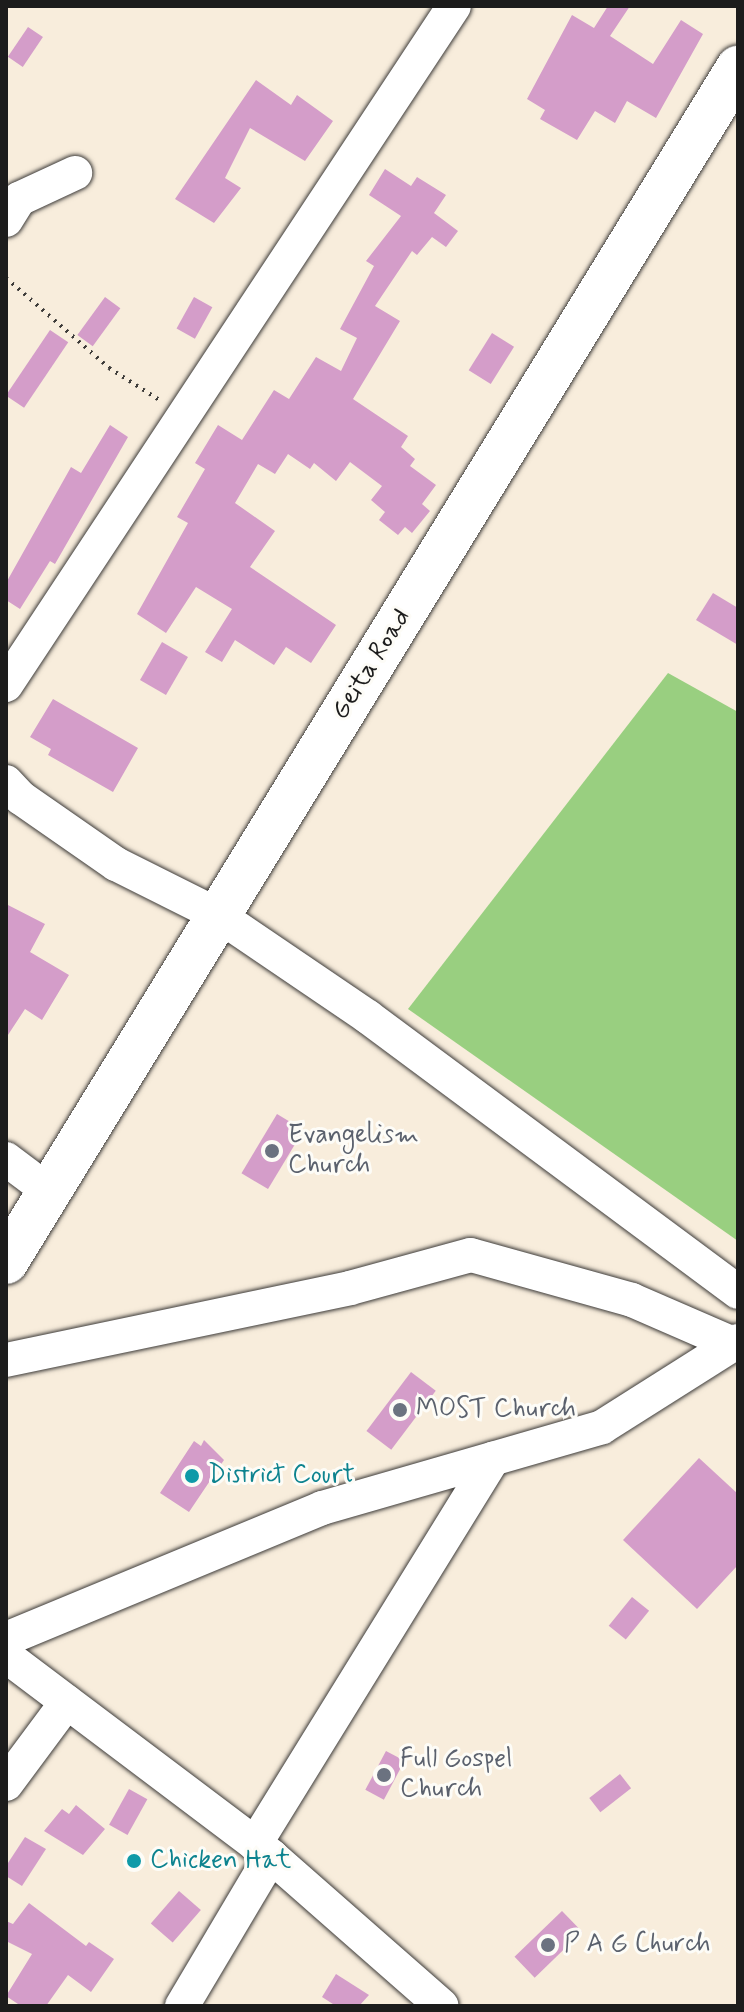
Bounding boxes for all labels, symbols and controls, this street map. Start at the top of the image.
street label: Geita Road [326,605,418,725]
place label: Evangelism Church [288,1120,419,1182]
marker: Evangelism Church [263,1142,281,1160]
place label: MOST Church [416,1394,576,1426]
marker: MOST Church [391,1401,409,1419]
place label: District Court [208,1460,355,1492]
marker: District Court [183,1467,201,1485]
place label: Full Gospel Church [400,1744,512,1806]
marker: Full Gospel Church [375,1766,393,1784]
place label: Chicken Hat [150,1845,284,1877]
marker: Chicken Hat [125,1852,143,1870]
place label: P A G Church [564,1929,717,1961]
marker: P A G Church [539,1936,557,1954]

